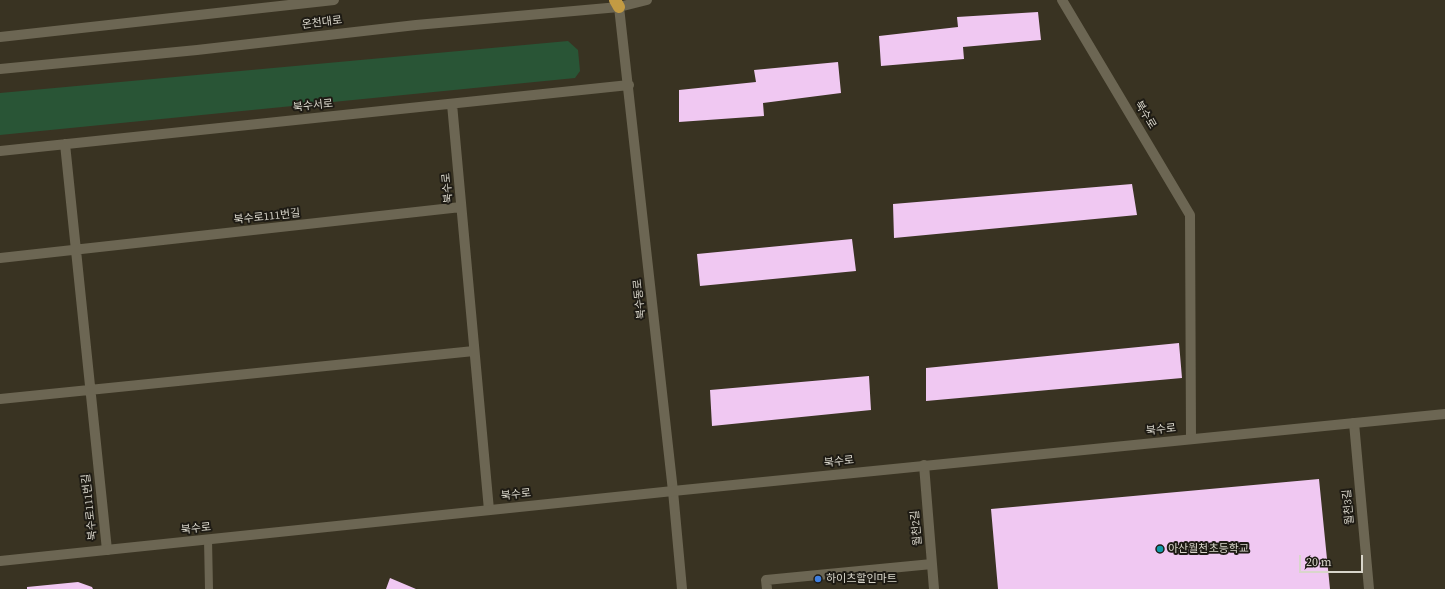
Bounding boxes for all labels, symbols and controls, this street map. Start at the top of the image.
street label: 온천대로 [301,14,343,32]
street label: 북수서로 [292,97,334,115]
street label: 북수로 [1132,99,1158,131]
street label: 북수로 [440,172,456,204]
street label: 북수로111번길 [233,207,301,227]
street label: 북수동로 [631,278,649,320]
street label: 북수로 [1145,422,1177,438]
street label: 북수로 [823,454,855,470]
street label: 북수로111번길 [80,473,100,541]
street label: 북수로 [500,487,532,503]
street label: 월천3길 [1341,489,1357,525]
street label: 월천2길 [909,510,925,546]
street label: 북수로 [180,521,212,537]
place label: 아산월천초등학교 [1168,542,1249,556]
marker: 아산월천초등학교 [1155,544,1165,554]
scale bar [1301,547,1365,573]
text: 20 m [1306,554,1332,570]
place label: 하이츠할인마트 [826,572,897,586]
marker: 하이츠할인마트 [813,574,823,584]

